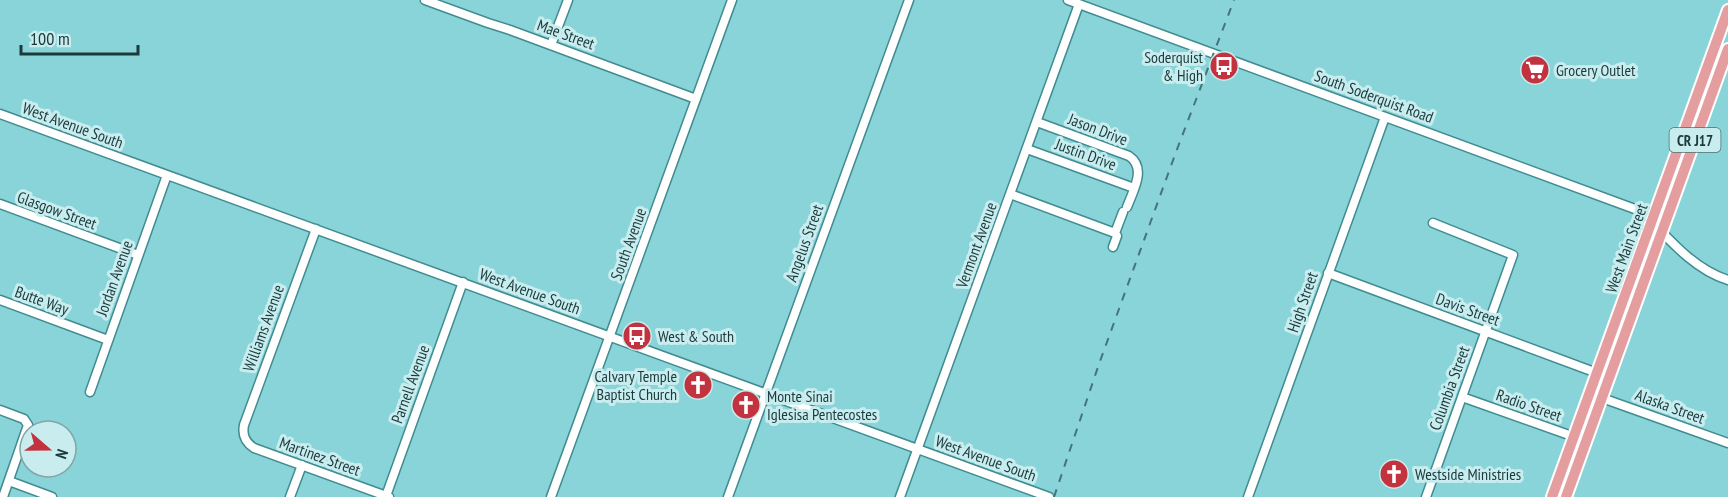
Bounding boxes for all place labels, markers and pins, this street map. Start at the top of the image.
place label: Soderquist & High [1144,47,1204,85]
bus stop icon: Soderquist & High [1208,50,1240,82]
supermarket icon: Grocery Outlet [1519,54,1551,86]
place label: Grocery Outlet [1556,60,1636,80]
bus stop icon: West & South [621,320,653,352]
place label: West & South [658,326,734,346]
place label: Calvary Temple Baptist Church [594,366,677,404]
church icon: Calvary Temple Baptist Church [682,369,714,401]
place label: Monte Sinai Iglesisa Pentecostes [767,386,877,424]
church icon: Monte Sinai Iglesisa Pentecostes [730,389,762,421]
church icon: Westside Ministries [1378,458,1410,490]
place label: Westside Ministries [1415,464,1521,484]

